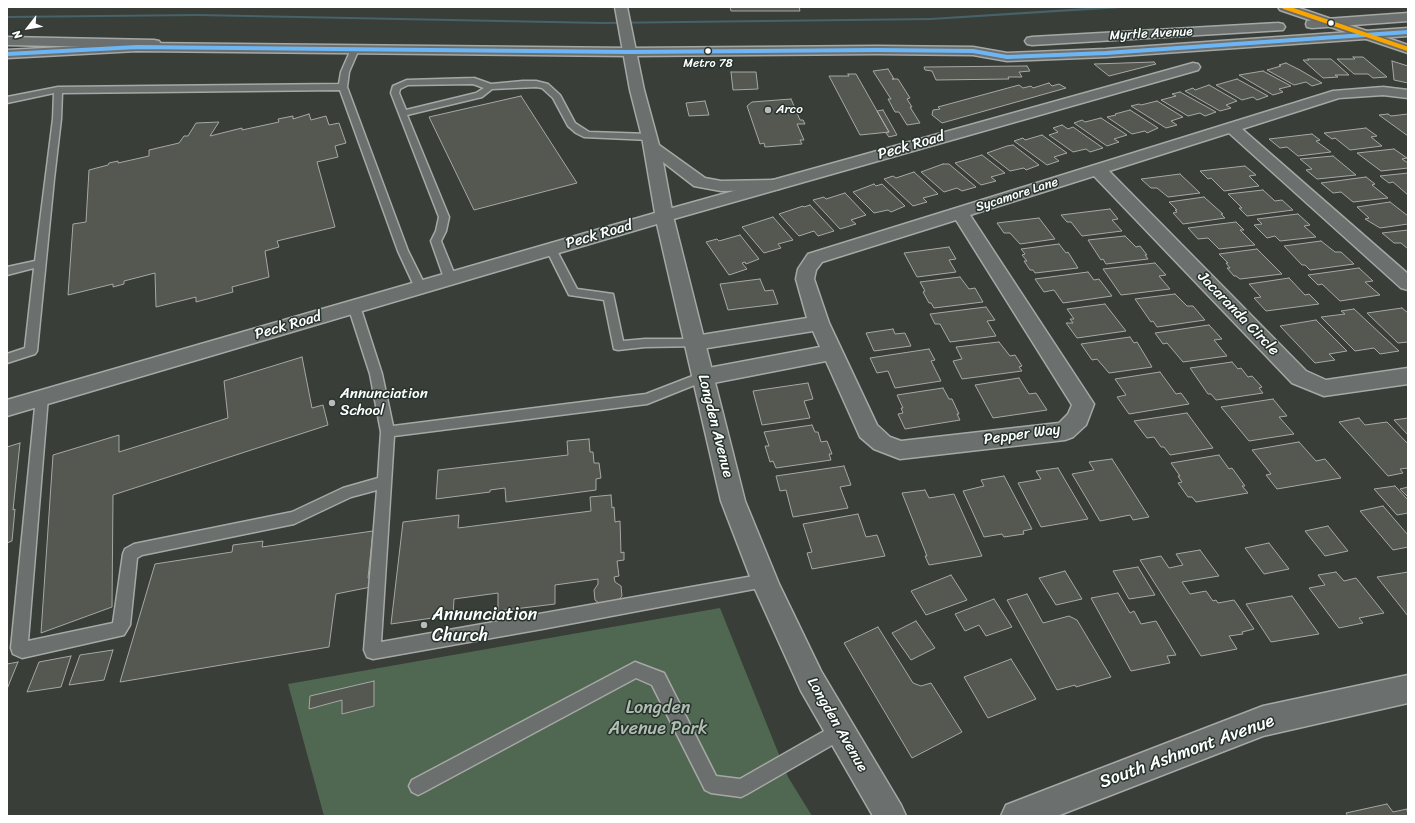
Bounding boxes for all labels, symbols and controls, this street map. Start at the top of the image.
north arrow [8,8,48,48]
unlabelled marker [1326,18,1336,28]
street label: Myrtle Avenue [1109,24,1193,44]
text: N [7,26,27,43]
marker: Metro 78 [703,46,713,56]
place label: Metro 78 [683,57,733,71]
place label: Arco [776,102,803,118]
marker: Arco [763,105,773,115]
street label: Peck Road [876,128,946,164]
street label: Sycamore Lane [974,174,1060,216]
street label: Peck Road [564,217,634,253]
street label: Jacaranda Circle [1193,268,1283,360]
street label: Peck Road [253,308,323,344]
street label: Longden Avenue [693,373,737,479]
place label: Annunciation School [340,385,428,420]
marker: Annunciation School [327,398,337,408]
street label: Pepper Way [982,421,1062,449]
place label: Annunciation Church [432,604,537,646]
marker: Annunciation Church [419,620,429,630]
street label: Longden Avenue [803,675,871,775]
park label: Longden Avenue Park [608,697,708,740]
street label: South Ashmont Avenue [1097,710,1277,794]

